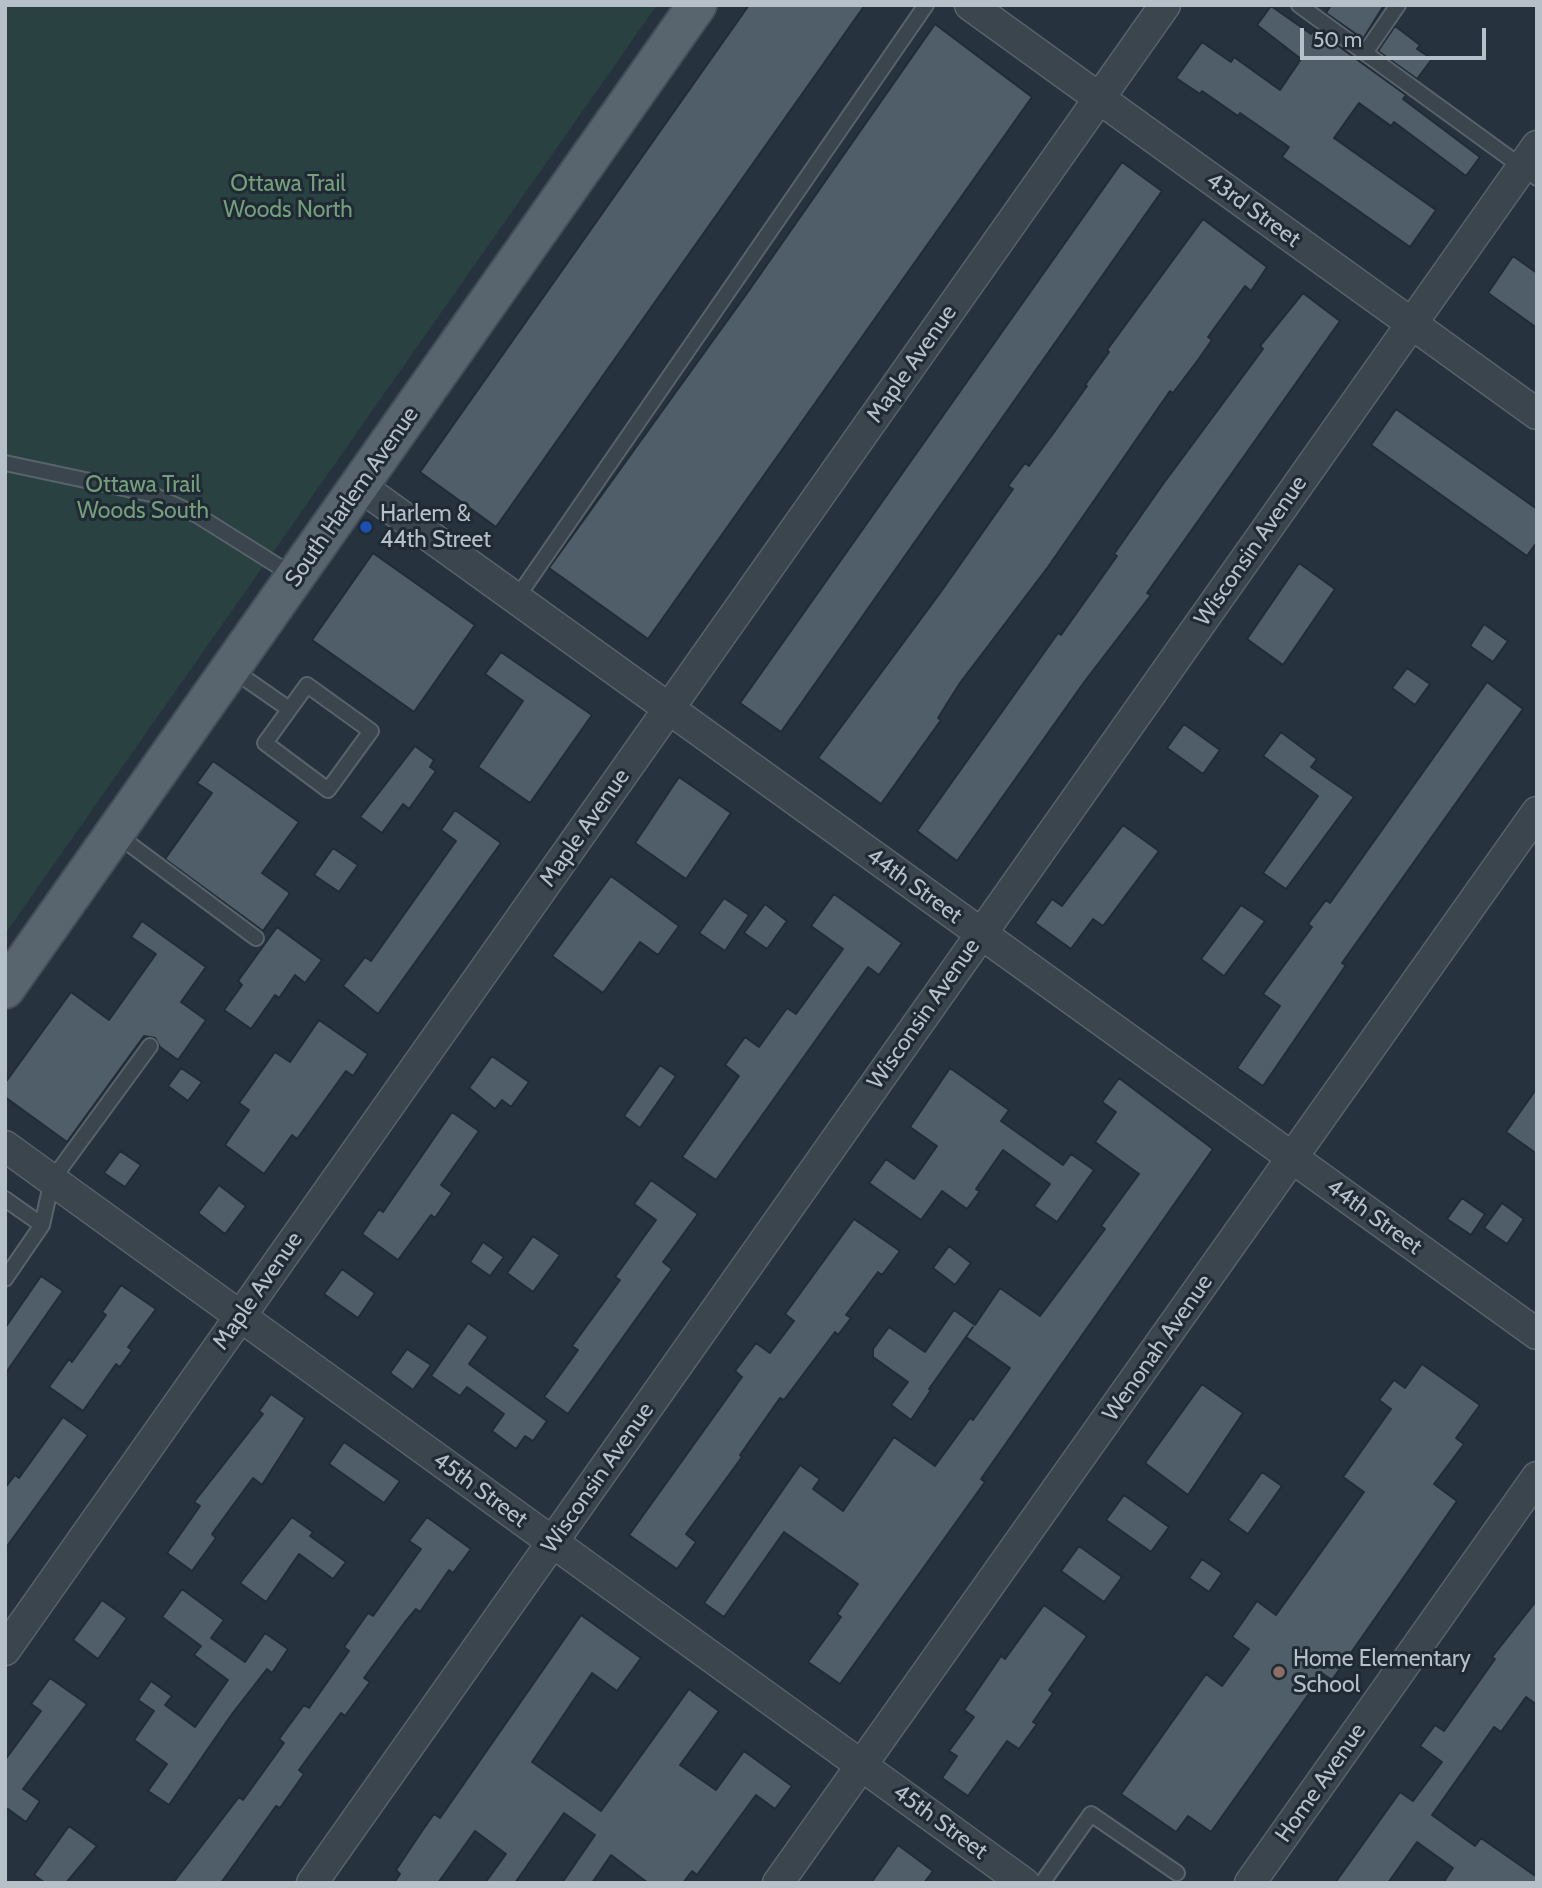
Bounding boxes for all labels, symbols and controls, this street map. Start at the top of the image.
scale bar [1304,14,1490,58]
text: 50 m [1313,27,1362,52]
street label: 43rd Street [1200,167,1306,253]
park label: Ottawa Trail Woods North [223,170,353,224]
street label: Maple Avenue [861,300,963,428]
street label: South Harlem Avenue [280,402,424,592]
park label: Ottawa Trail Woods South [77,471,209,525]
street label: Wisconsin Avenue [1189,471,1313,631]
place label: Harlem & 44th Street [380,500,491,554]
marker: Harlem & 44th Street [358,519,374,535]
street label: Maple Avenue [534,764,636,892]
street label: 44th Street [861,842,967,930]
street label: Wisconsin Avenue [862,934,986,1094]
street label: 44th Street [1321,1173,1427,1261]
street label: Maple Avenue [207,1227,309,1355]
street label: Wenonah Avenue [1097,1269,1219,1427]
street label: Wisconsin Avenue [536,1398,660,1558]
street label: 45th Street [427,1446,533,1534]
place label: Home Elementary School [1293,1645,1471,1699]
marker: Home Elementary School [1271,1664,1287,1680]
street label: Home Avenue [1270,1718,1372,1848]
street label: 45th Street [887,1778,993,1866]

